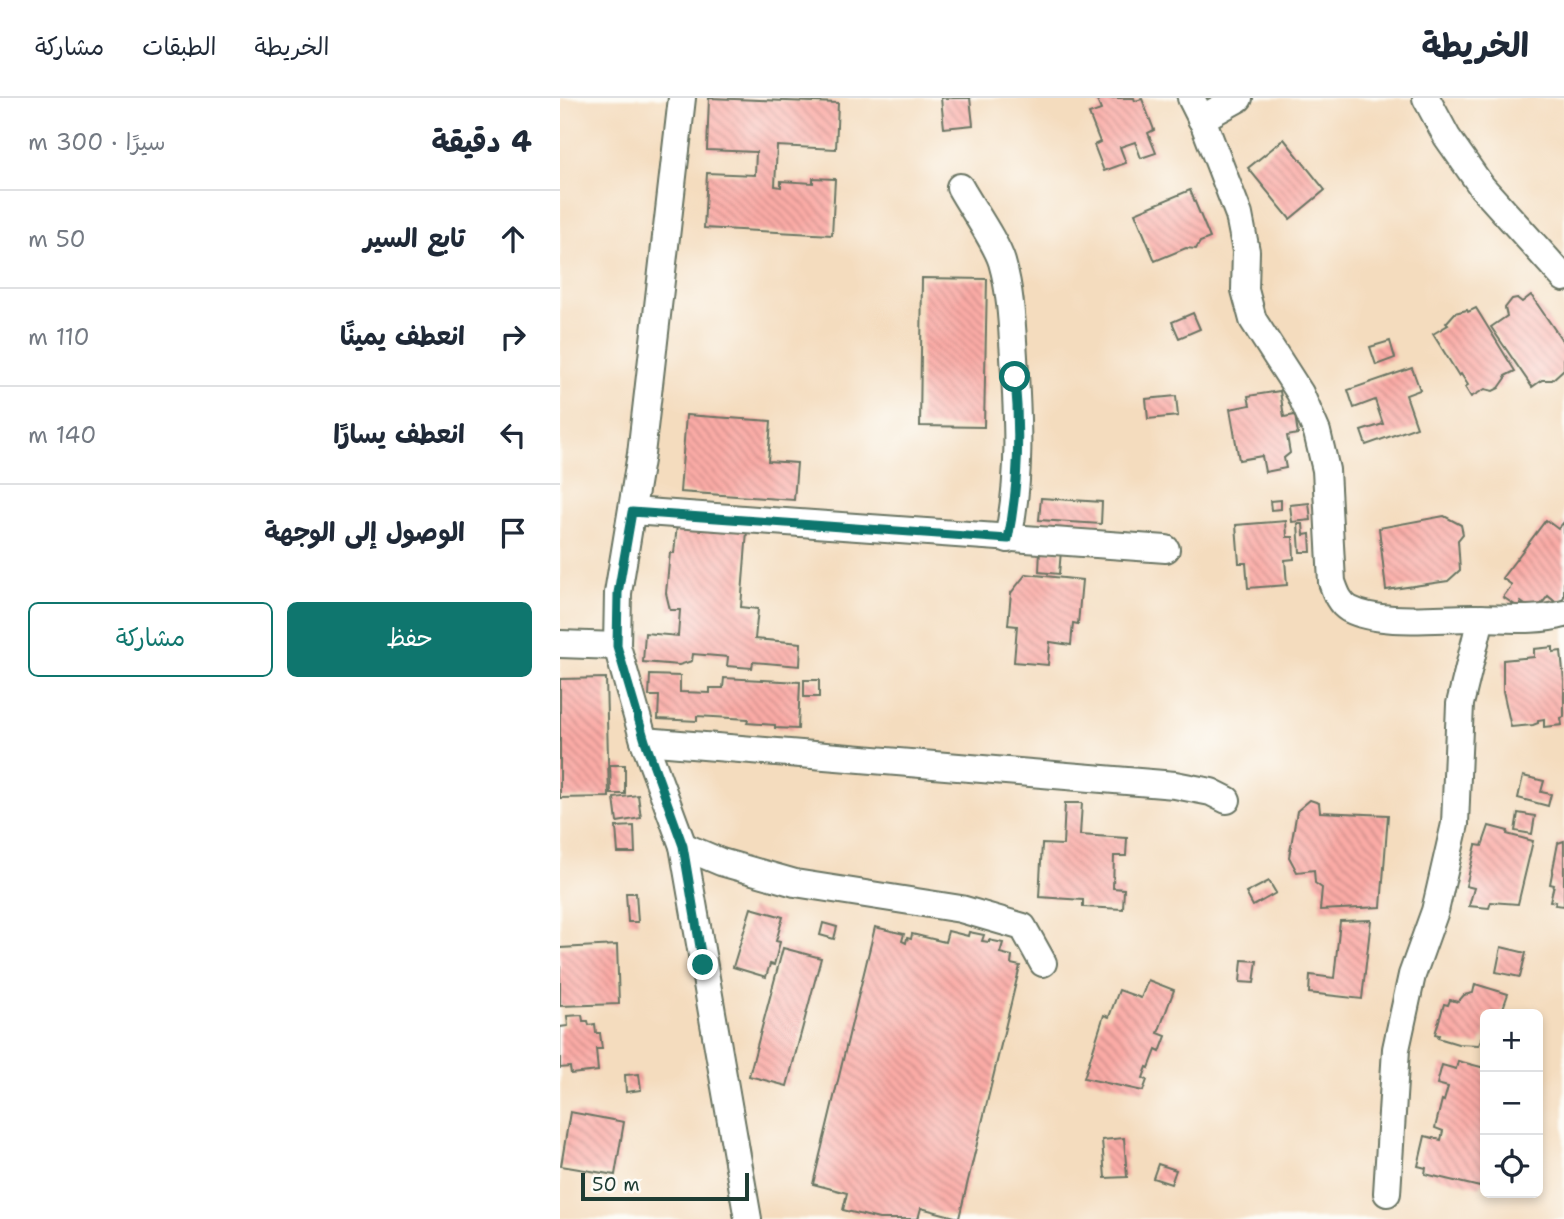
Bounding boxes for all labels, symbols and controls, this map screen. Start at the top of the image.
text: الخريطة [1422,23,1529,68]
text: مشاركة [35,31,104,63]
text: الطبقات [142,31,217,63]
text: الخريطة [255,31,329,63]
text: 4 دقيقة [431,121,532,162]
text: سيرًا · 300 m [28,127,166,157]
text: تابع السير [363,220,465,255]
icon: ahead [494,220,532,258]
text: 50 m [28,224,86,254]
text: انعطف يمينًا [340,318,465,353]
icon: right [494,318,532,356]
text: 110 m [28,322,90,352]
route start [999,361,1030,392]
text: انعطف يسارًا [333,416,465,451]
icon: left [494,416,532,454]
text: 140 m [28,420,96,450]
text: الوصول إلى الوجهة [264,514,465,549]
icon: arrive [494,514,532,552]
button: مشاركة [28,602,273,677]
button: حفظ [287,602,532,677]
route end [687,949,718,980]
map controls [1480,1009,1543,1198]
button: + [1480,1009,1543,1072]
button: − [1480,1072,1543,1135]
button: locate [1480,1135,1543,1198]
scale bar [581,1170,749,1202]
text: 50 m [592,1172,640,1197]

